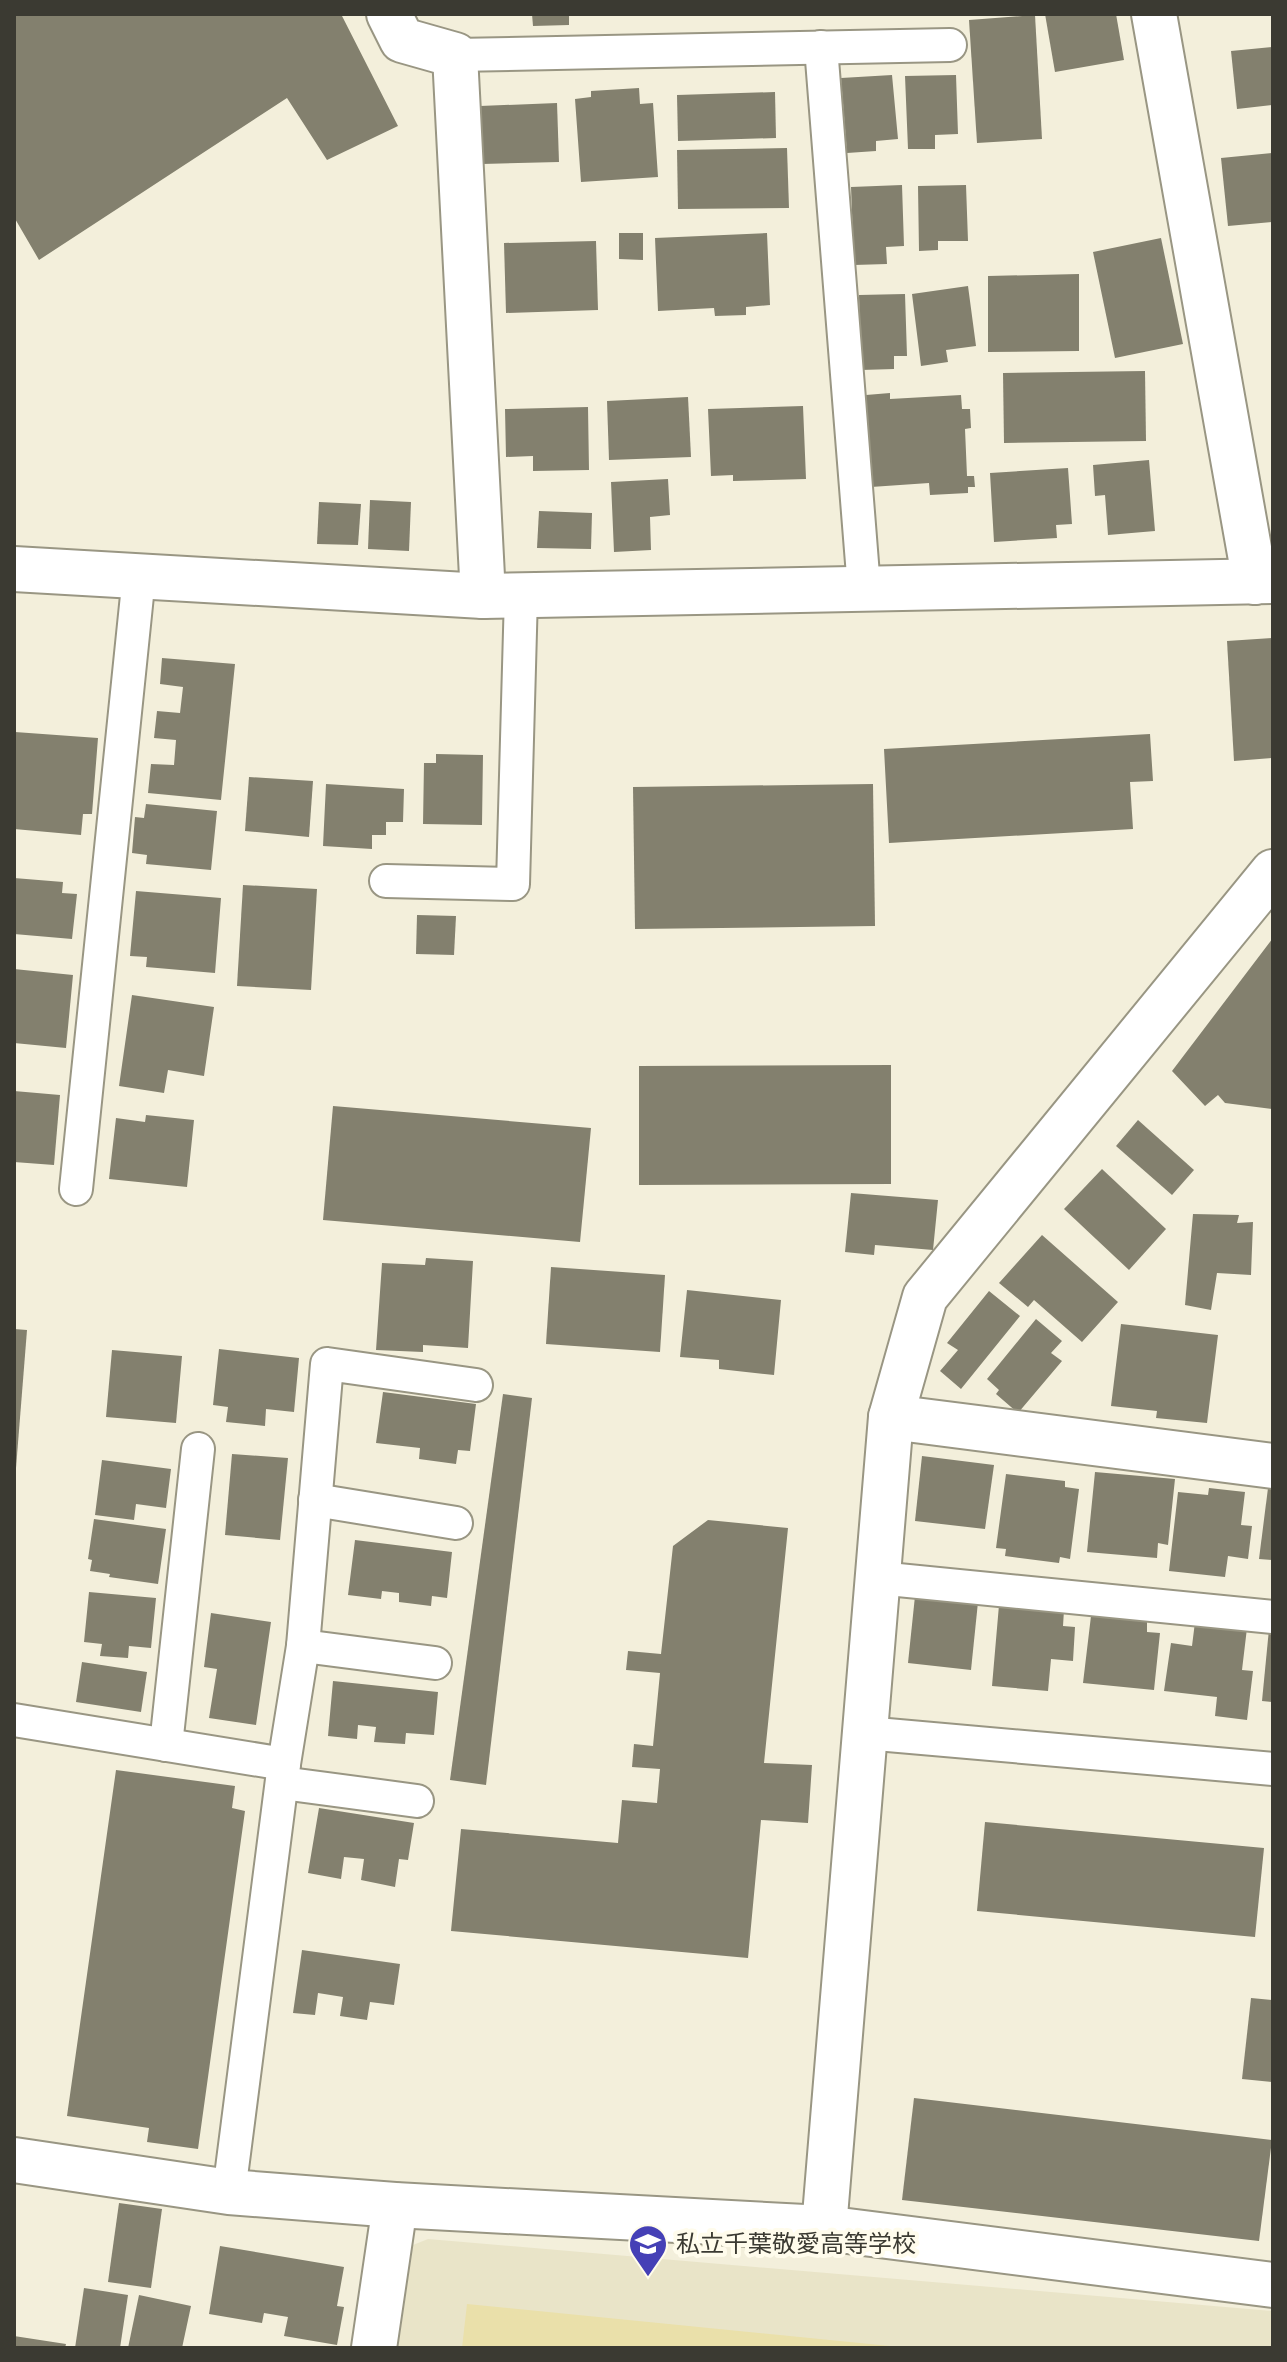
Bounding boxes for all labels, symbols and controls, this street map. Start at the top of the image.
school or university icon: 私立千葉敬愛高等学校 [627,2223,669,2278]
place label: 私立千葉敬愛高等学校 [676,2230,916,2258]

